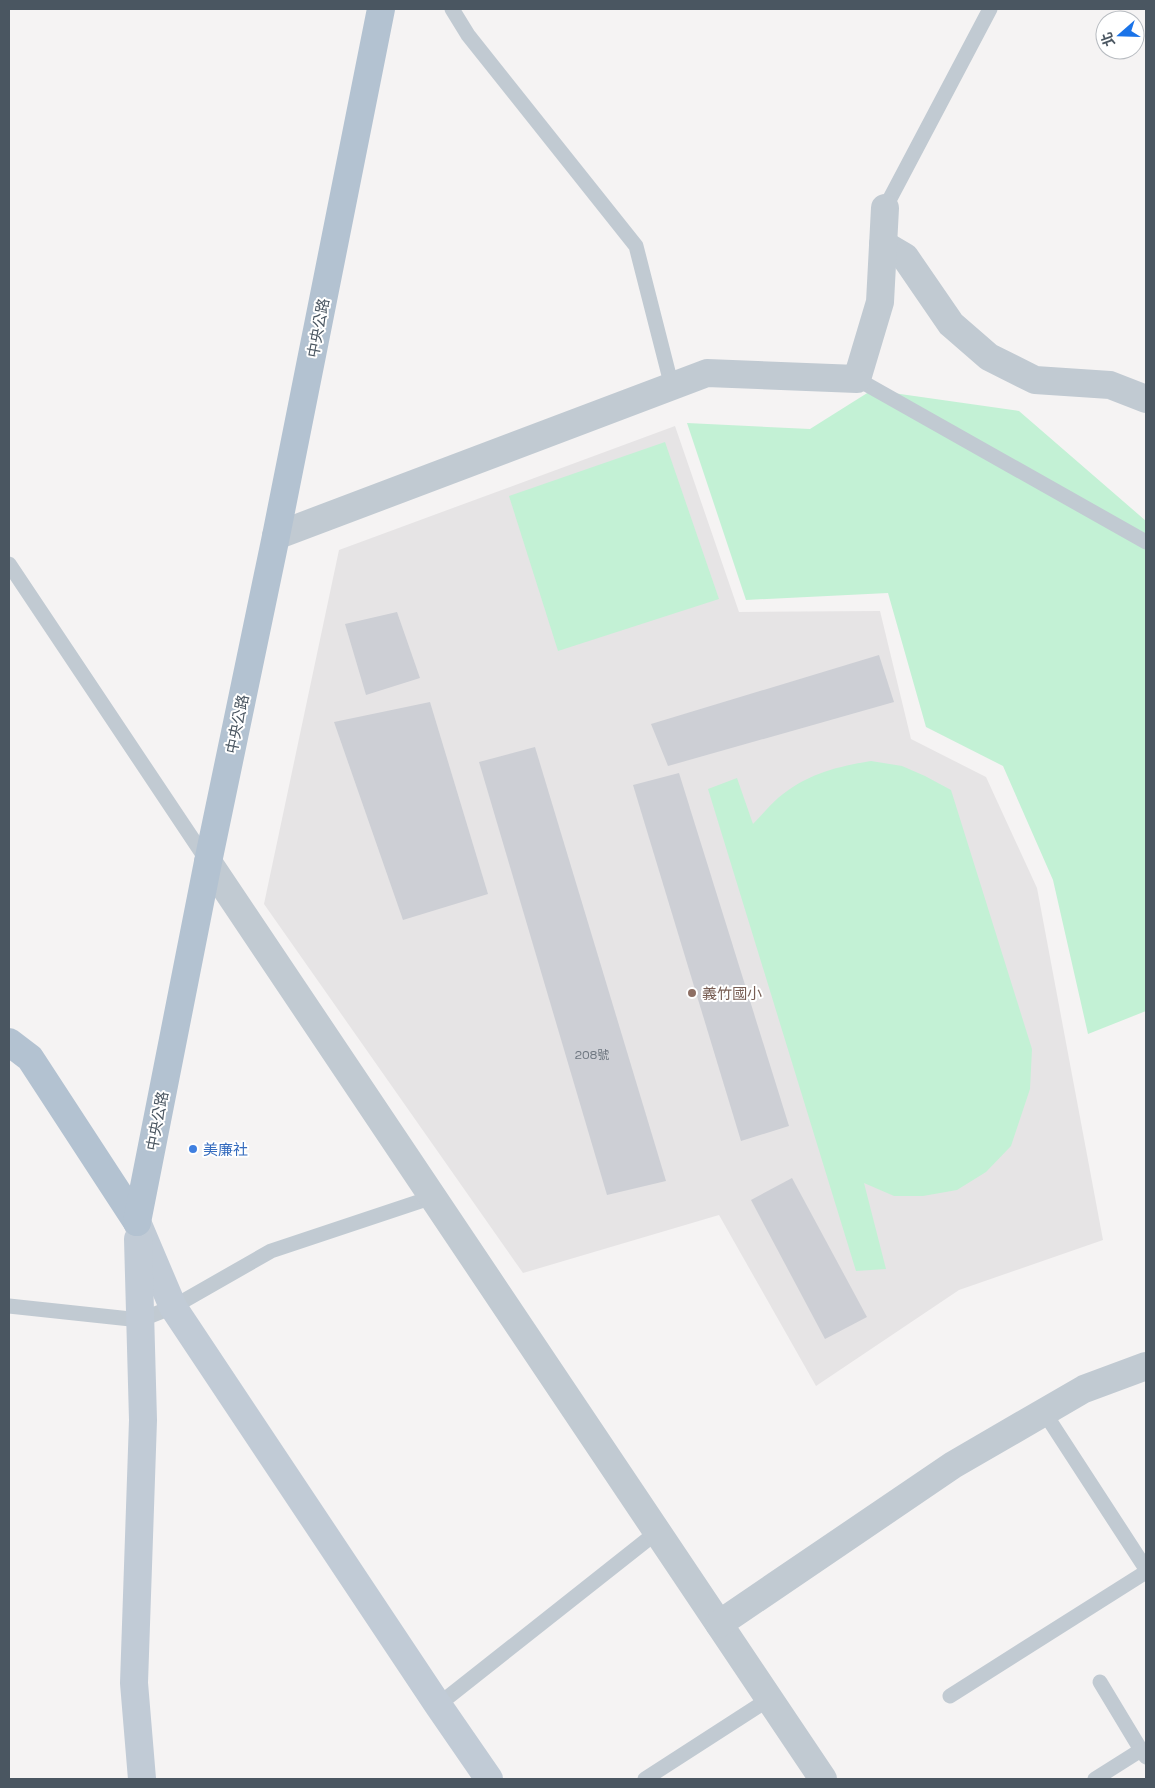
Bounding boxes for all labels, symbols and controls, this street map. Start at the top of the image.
north arrow [1095,10,1145,60]
text: 北 [1097,30,1119,49]
street label: 中央公路 [303,297,333,359]
street label: 中央公路 [221,693,253,755]
place label: 義竹國小 [702,984,762,1003]
marker: 義竹國小 [686,987,698,999]
house number: 208號 [575,1047,609,1063]
street label: 中央公路 [142,1090,172,1152]
place label: 美廉社 [203,1140,248,1159]
marker: 美廉社 [187,1143,199,1155]

